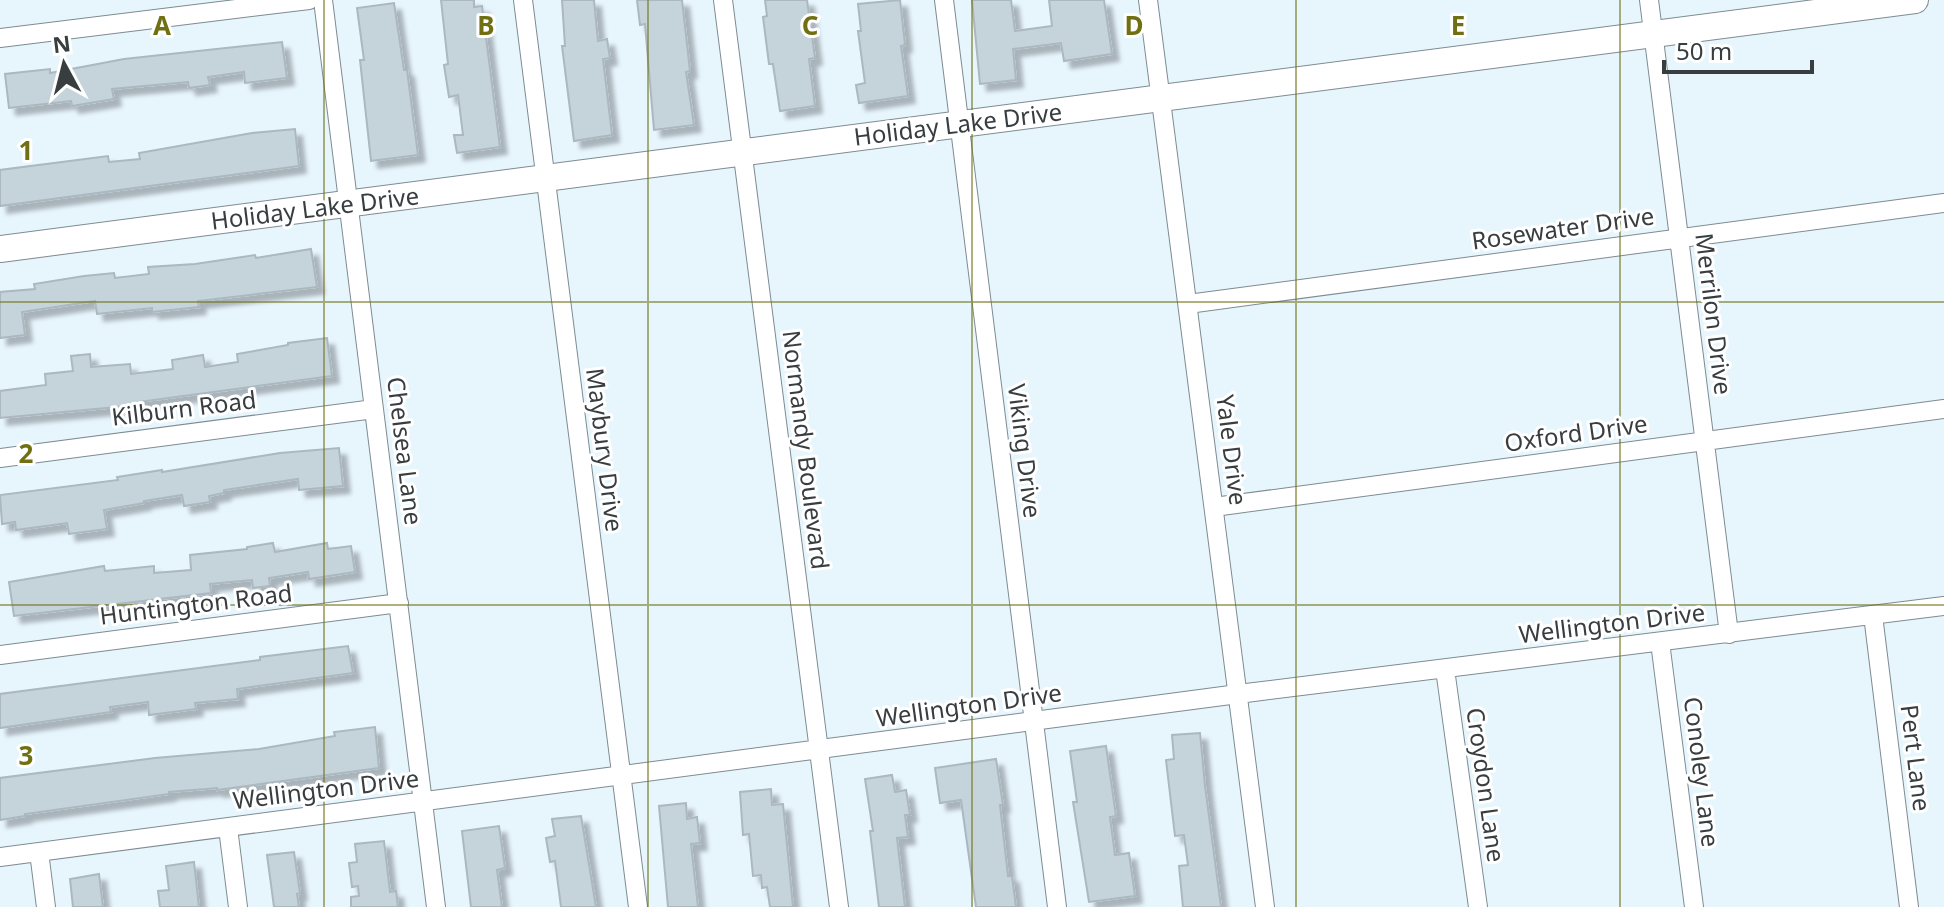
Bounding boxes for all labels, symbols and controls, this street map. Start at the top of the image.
text: A [153,7,171,43]
text: B [477,7,495,43]
text: C [802,7,818,43]
text: D [1124,7,1144,43]
text: E [1451,7,1465,43]
north arrow [24,24,104,104]
scale bar [1664,24,1812,74]
text: N [51,27,72,59]
text: 50 m [1676,34,1732,67]
street label: Holiday Lake Drive [852,94,1064,153]
text: 1 [19,132,33,168]
street label: Holiday Lake Drive [209,178,421,237]
street label: Rosewater Drive [1469,198,1656,257]
street label: Merrilon Drive [1688,231,1741,396]
street label: Normandy Boulevard [775,328,838,571]
street label: Maybury Drive [579,366,632,534]
street label: Chelsea Lane [380,375,431,527]
street label: Kilburn Road [110,382,258,433]
street label: Viking Drive [1001,382,1050,520]
street label: Yale Drive [1209,393,1256,507]
street label: Oxford Drive [1502,406,1649,459]
text: 2 [19,435,34,471]
street label: Huntington Road [98,575,294,632]
street label: Wellington Drive [1517,595,1707,650]
street label: Wellington Drive [874,675,1064,734]
street label: Conoley Lane [1677,695,1728,849]
street label: Pert Lane [1894,703,1939,813]
street label: Croydon Lane [1459,705,1514,864]
text: 3 [19,737,33,773]
street label: Wellington Drive [231,761,421,816]

